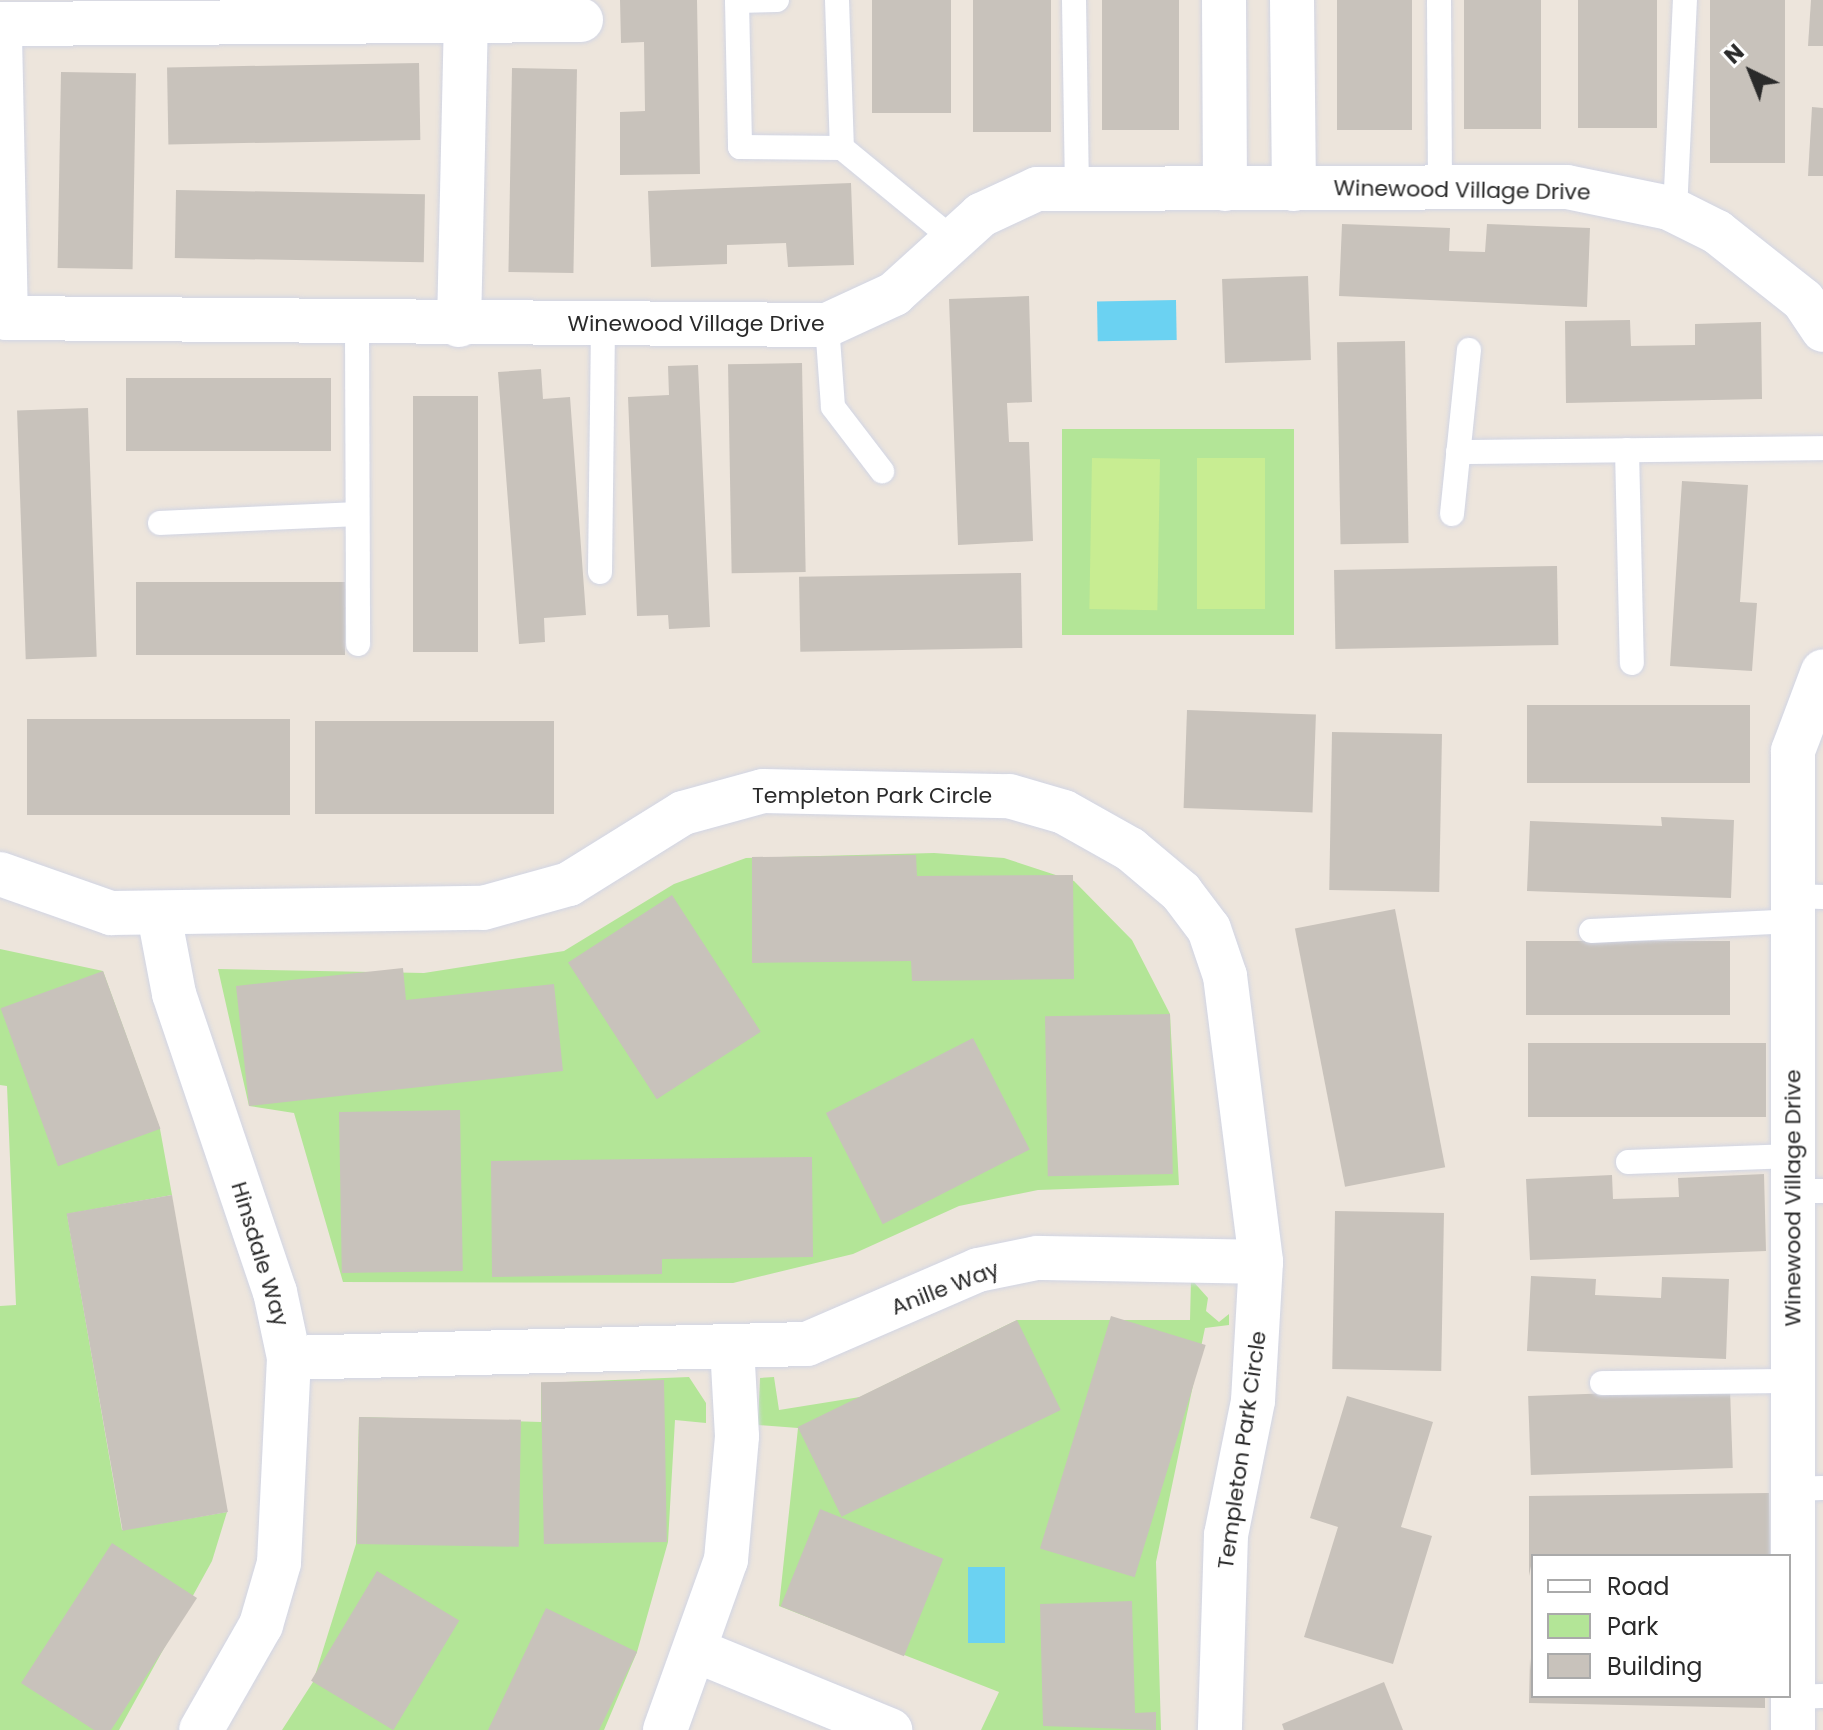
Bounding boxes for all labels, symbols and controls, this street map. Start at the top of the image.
north arrow [1711,32,1791,112]
text: N [1718,37,1751,71]
street label: Winewood Village Drive [1333,175,1591,205]
street label: Winewood Village Drive [567,311,825,337]
street label: Templeton Park Circle [752,783,992,809]
street label: Winewood Village Drive [1780,1069,1806,1327]
street label: Hinsdale Way [226,1179,294,1329]
street label: Anille Way [887,1255,1003,1321]
street label: Templeton Park Circle [1212,1329,1272,1571]
legend [1531,1554,1791,1698]
text: Road [1607,1570,1669,1603]
text: Park [1607,1610,1658,1643]
text: Building [1607,1650,1703,1683]

